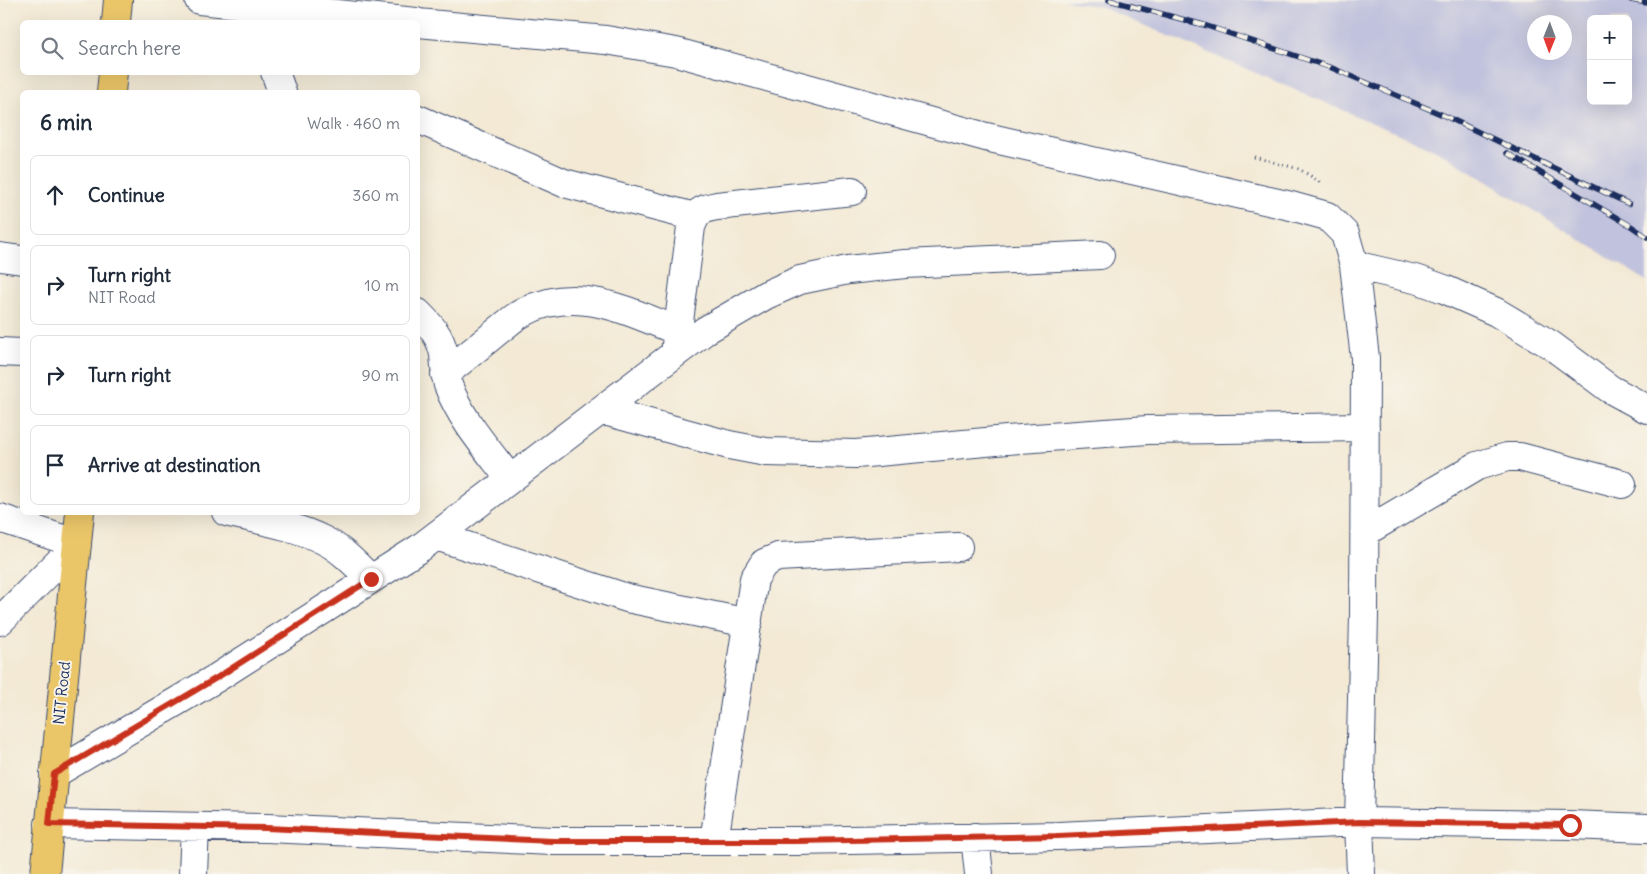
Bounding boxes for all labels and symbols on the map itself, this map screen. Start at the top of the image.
north arrow [1527,15,1572,60]
route end [360,568,383,591]
street label: NIT Road [49,660,74,726]
route start [1559,814,1582,837]

